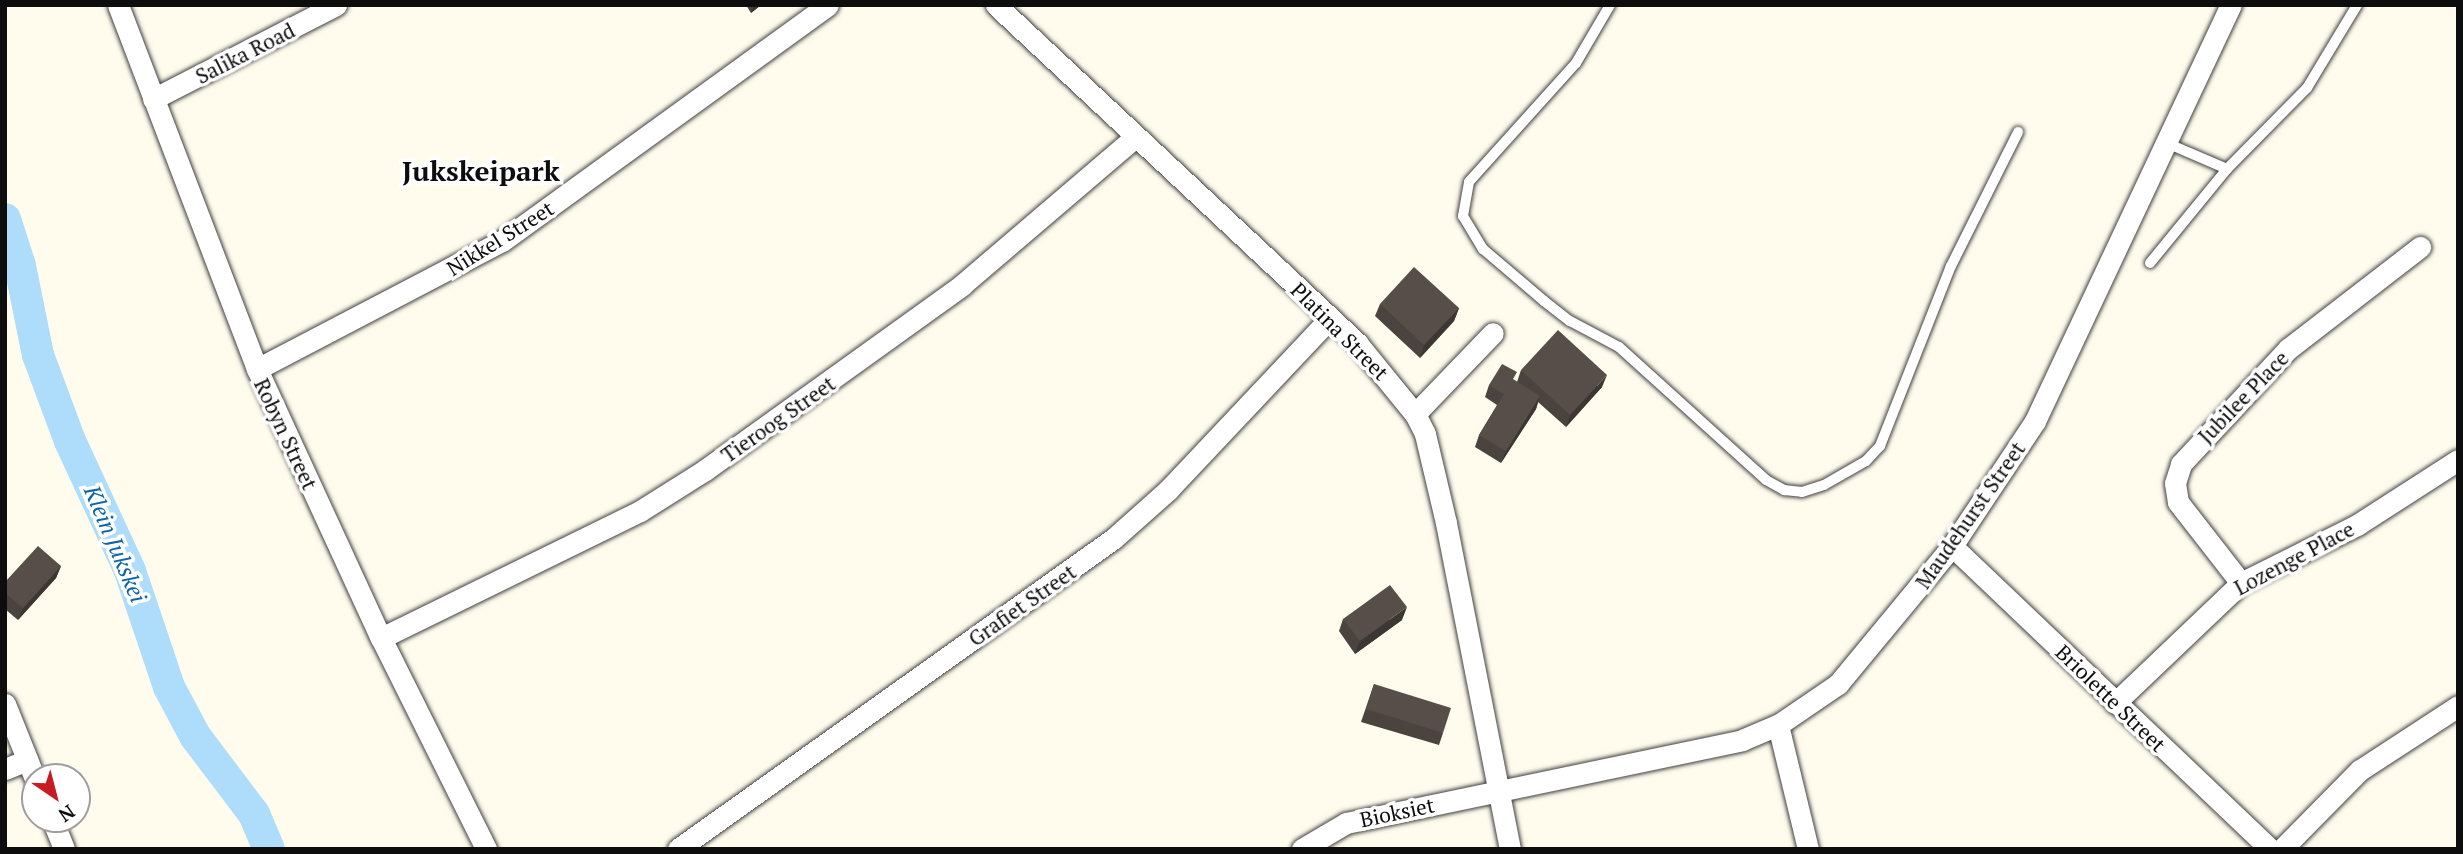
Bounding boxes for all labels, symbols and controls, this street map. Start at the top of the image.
street label: Salika Road [191,17,299,89]
district label: Jukskeipark [402,154,560,188]
street label: Nikkel Street [442,195,558,281]
street label: Platina Street [1286,277,1394,385]
street label: Jubilee Place [2193,345,2293,449]
street label: Tieroog Street [716,370,840,468]
street label: Robyn Street [249,374,323,494]
street label: Maudehurst Street [1910,437,2030,593]
water label: Klein Jukskei [78,481,152,607]
street label: Lozenge Place [2230,516,2358,600]
street label: Grafiet Street [963,559,1081,651]
street label: Briolette Street [2051,639,2171,757]
north arrow [21,763,91,833]
street label: Bioksiet [1357,792,1437,832]
text: N [54,800,80,828]

